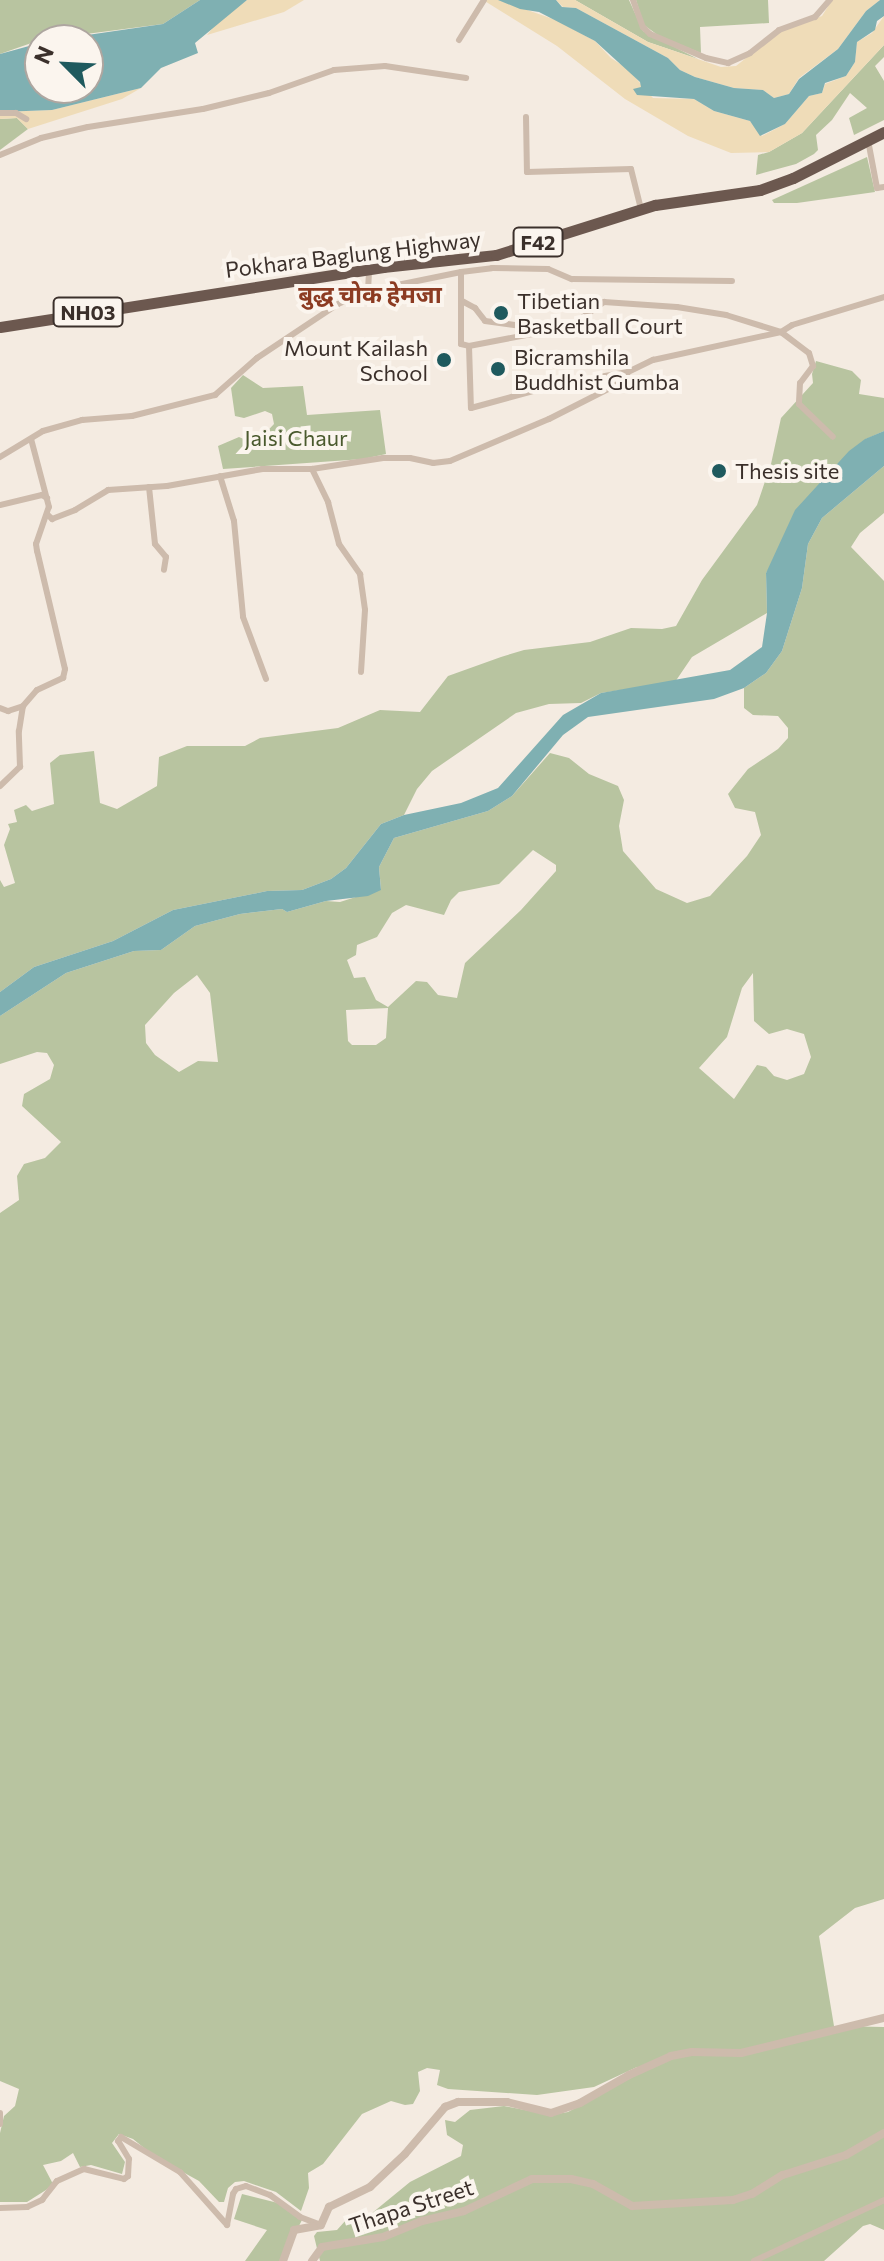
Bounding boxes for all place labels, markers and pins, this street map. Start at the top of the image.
place label: Tibetian Basketball Court [517,287,683,338]
marker: Tibetian Basketball Court [492,304,510,322]
place label: Mount Kailash School [284,334,428,386]
place label: Bicramshila Buddhist Gumba [514,343,679,394]
marker: Mount Kailash School [435,351,453,369]
marker: Bicramshila Buddhist Gumba [489,360,507,378]
place label: Thesis site [735,458,839,484]
marker: Thesis site [710,462,728,480]

